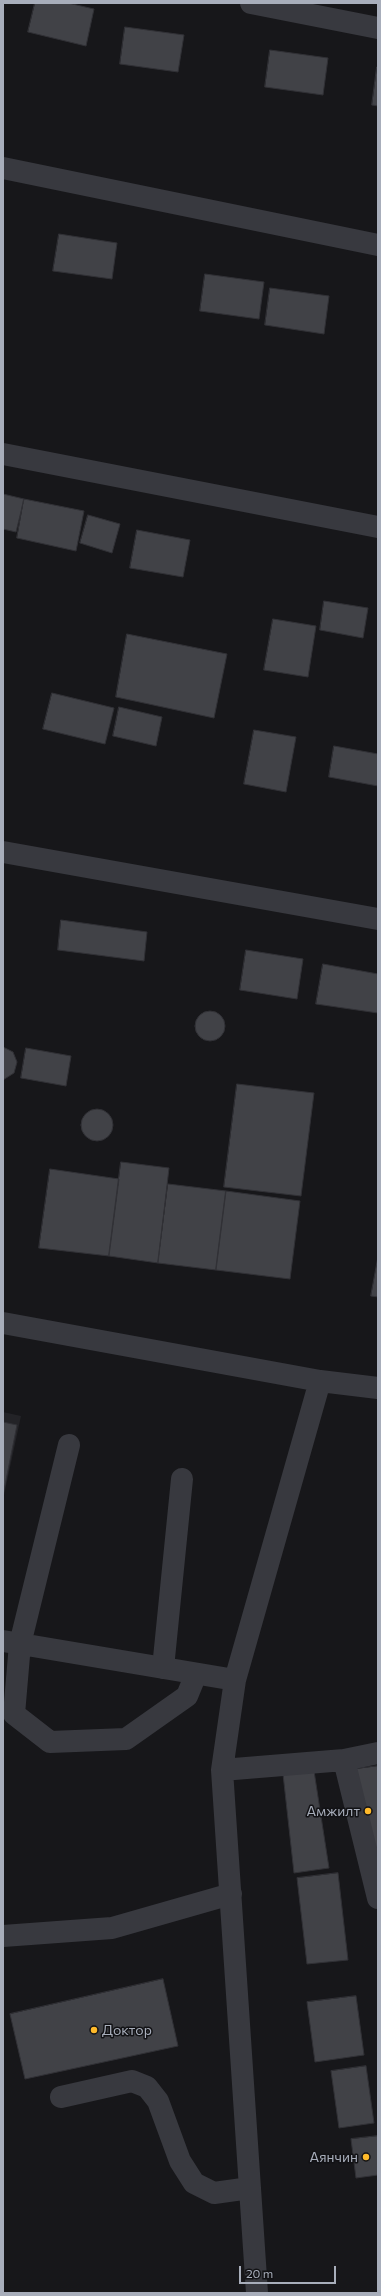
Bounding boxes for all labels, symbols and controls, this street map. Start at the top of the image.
place label: Амжилт [307,1803,360,1819]
marker: Амжилт [363,1806,373,1816]
place label: Доктор [102,2022,152,2038]
marker: Доктор [89,2025,99,2035]
place label: Аянчин [310,2149,358,2165]
marker: Аянчин [361,2152,371,2162]
scale bar [241,2258,338,2284]
text: 20 m [246,2266,273,2280]

